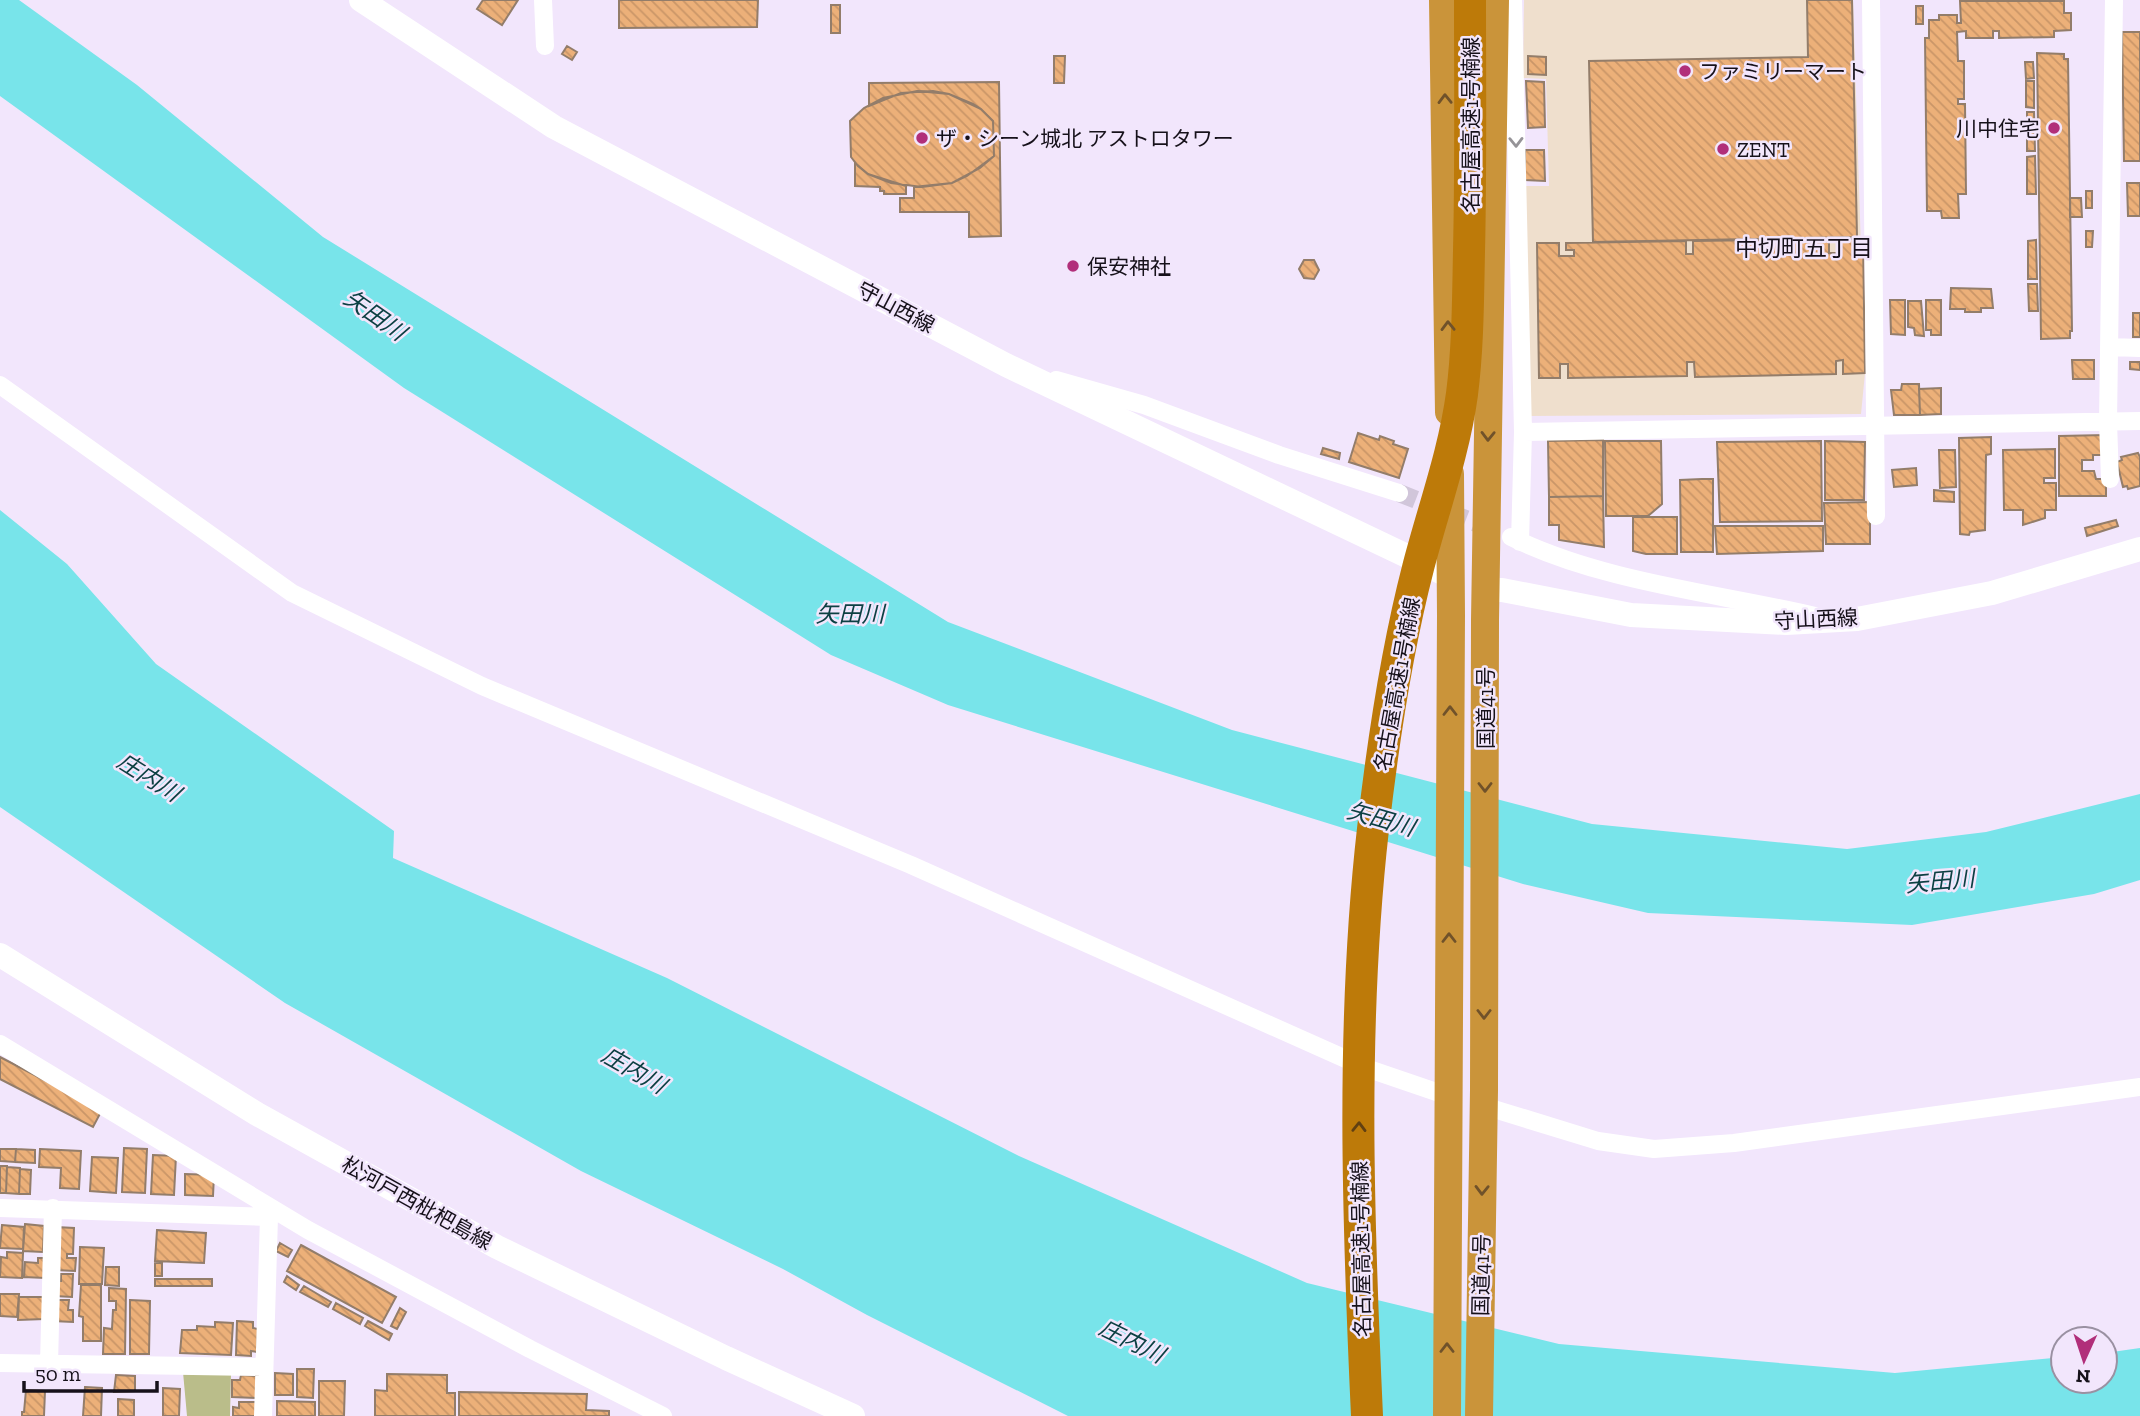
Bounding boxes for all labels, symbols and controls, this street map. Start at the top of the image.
street label: 名古屋高速1号楠線 [1458,37,1483,213]
place label: ファミリーマート [1699,59,1867,84]
marker: ファミリーマート [1677,63,1693,79]
one-way arrow [1437,93,1453,103]
place label: 川中住宅 [1956,116,2040,141]
marker: 川中住宅 [2046,120,2062,136]
place label: ザ・シーン城北 アストロタワー [936,126,1234,151]
marker: ザ・シーン城北 アストロタワー [914,130,930,146]
one-way arrow [1508,137,1524,147]
place label: ZENT [1737,137,1790,162]
marker: ZENT [1715,141,1731,157]
district label: 中切町五丁目 [1735,234,1873,262]
place label: 保安神社 [1087,254,1171,279]
marker: 保安神社 [1065,258,1081,274]
street label: 守山西線 [853,276,939,338]
water label: 矢田川 [339,284,414,348]
one-way arrow [1440,320,1456,331]
one-way arrow [1480,431,1496,441]
street label: 名古屋高速1号楠線 [1369,595,1425,773]
water label: 矢田川 [816,600,888,628]
street label: 守山西線 [1773,604,1859,634]
street label: 国道41号 [1473,667,1498,749]
one-way arrow [1443,705,1458,716]
water label: 庄内川 [112,747,188,809]
one-way arrow [1477,782,1493,792]
water label: 矢田川 [1344,796,1421,843]
water label: 矢田川 [1904,864,1979,898]
one-way arrow [1441,932,1457,943]
one-way arrow [1476,1009,1492,1020]
water label: 庄内川 [597,1041,673,1101]
one-way arrow [1351,1122,1367,1132]
street label: 松河戸西枇杷島線 [337,1151,497,1255]
street label: 名古屋高速1号楠線 [1347,1161,1375,1337]
one-way arrow [1475,1185,1490,1196]
street label: 国道41号 [1468,1234,1494,1316]
water label: 庄内川 [1095,1313,1172,1370]
north arrow [2049,1325,2119,1395]
one-way arrow [1439,1342,1455,1353]
scale bar [24,1350,158,1394]
text: 50 m [35,1361,81,1386]
text: N [2075,1365,2091,1388]

